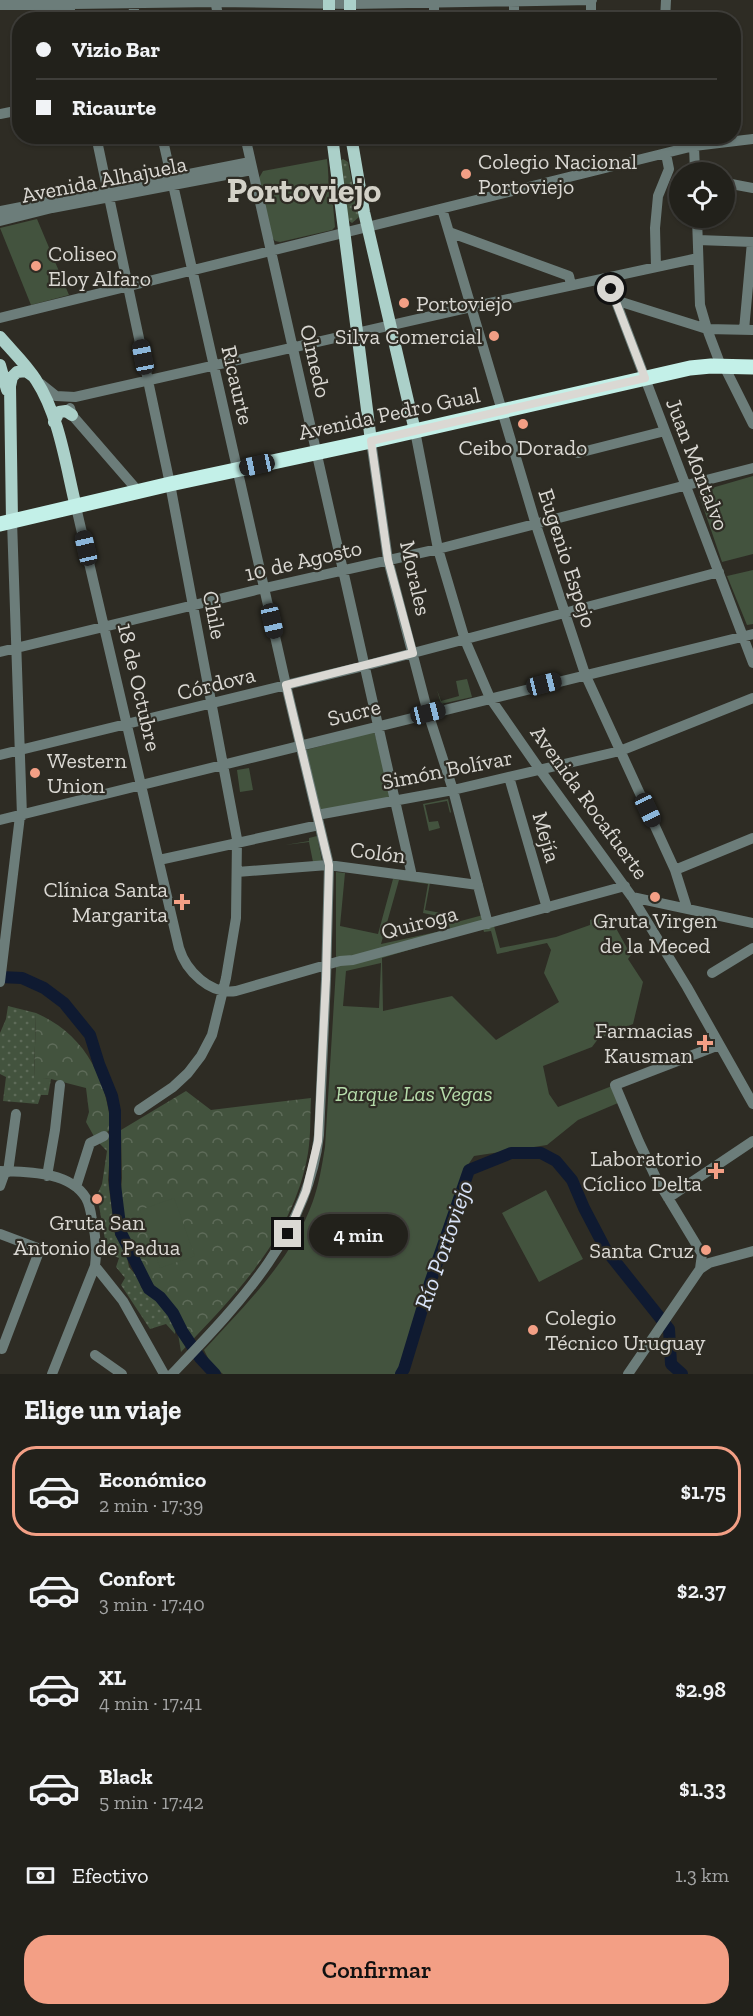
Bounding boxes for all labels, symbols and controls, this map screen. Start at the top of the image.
text: Vizio Bar [72,36,160,63]
text: Ricaurte [72,94,156,121]
place label: Colegio Nacional Portoviejo [478,148,637,200]
street label: Avenida Alhajuela [19,150,189,209]
map controls [669,162,735,228]
button: locate [669,162,735,228]
marker: Colegio Nacional Portoviejo [459,167,473,181]
district label: Portoviejo [227,170,382,211]
place label: Coliseo Eloy Alfaro [48,240,151,292]
marker: Coliseo Eloy Alfaro [29,259,43,273]
route start [597,275,624,302]
place label: Portoviejo [416,290,512,317]
marker: Portoviejo [397,296,411,310]
street label: Olmedo [294,322,337,400]
place label: Silva Comercial [335,323,482,350]
marker: Silva Comercial [487,329,501,343]
car [131,338,155,376]
street label: Ricaurte [215,343,260,427]
street label: Avenida Pedro Gual [296,381,483,446]
street label: Juan Montalvo [660,394,735,534]
marker: Ceibo Dorado [516,417,530,431]
place label: Ceibo Dorado [459,434,587,461]
car [238,452,276,478]
street label: Eugenio Espejo [532,485,603,631]
car [73,528,99,568]
street label: 10 de Agosto [242,534,364,587]
street label: Morales [394,538,437,618]
street label: Chile [197,589,232,642]
car [259,601,285,641]
street label: 18 de Octubre [112,620,167,754]
street label: Córdova [174,661,258,706]
car [524,671,564,697]
street label: Sucre [325,693,383,732]
car [408,700,448,726]
street label: Avenida Rocafuerte [525,720,655,885]
street label: Simón Bolívar [379,744,515,795]
place label: Western Union [47,747,127,799]
marker: Western Union [28,766,42,780]
car [632,790,664,830]
street label: Mejía [526,809,567,866]
street label: Colón [349,836,407,869]
place label: Clínica Santa Margarita [43,876,168,928]
marker: Gruta Virgen de la Meced [648,890,662,904]
marker: Clínica Santa Margarita [173,893,191,911]
street label: Quiroga [378,899,461,946]
place label: Gruta Virgen de la Meced [593,907,717,959]
place label: Farmacias Kausman [595,1017,693,1069]
marker: Farmacias Kausman [698,1036,712,1050]
park label: Parque Las Vegas [335,1080,493,1107]
place label: Laboratorio Cíclico Delta [583,1145,702,1197]
marker: Laboratorio Cíclico Delta [707,1162,725,1180]
water label: Río Portoviejo [408,1176,479,1313]
marker: Gruta San Antonio de Padua [90,1192,104,1206]
place label: Gruta San Antonio de Padua [14,1209,181,1261]
callout: 4 min [309,1213,408,1255]
route end [274,1220,301,1247]
text: 4 min [333,1223,384,1247]
place label: Santa Cruz [589,1237,694,1264]
marker: Santa Cruz [699,1243,713,1257]
place label: Colegio Técnico Uruguay [545,1304,706,1356]
marker: Colegio Técnico Uruguay [526,1323,540,1337]
text: Elige un viaje [24,1394,181,1426]
icon: car [27,1464,81,1518]
text: Económico [99,1466,206,1493]
text: $1.75 [680,1478,726,1505]
text: 2 min · 17:39 [99,1493,203,1517]
icon: car [27,1563,81,1617]
text: Confort [99,1565,175,1592]
text: $2.37 [677,1577,726,1604]
text: 3 min · 17:40 [99,1592,205,1616]
icon: car [27,1662,81,1716]
text: XL [99,1664,126,1691]
text: $2.98 [675,1676,726,1703]
text: 4 min · 17:41 [99,1691,202,1715]
icon: car [27,1761,81,1815]
text: Black [99,1763,153,1790]
text: $1.33 [679,1775,726,1802]
text: 5 min · 17:42 [99,1790,204,1814]
icon: cash [24,1859,57,1892]
text: Efectivo [72,1862,148,1889]
text: 1.3 km [675,1863,729,1887]
button: Confirmar [24,1935,729,2004]

